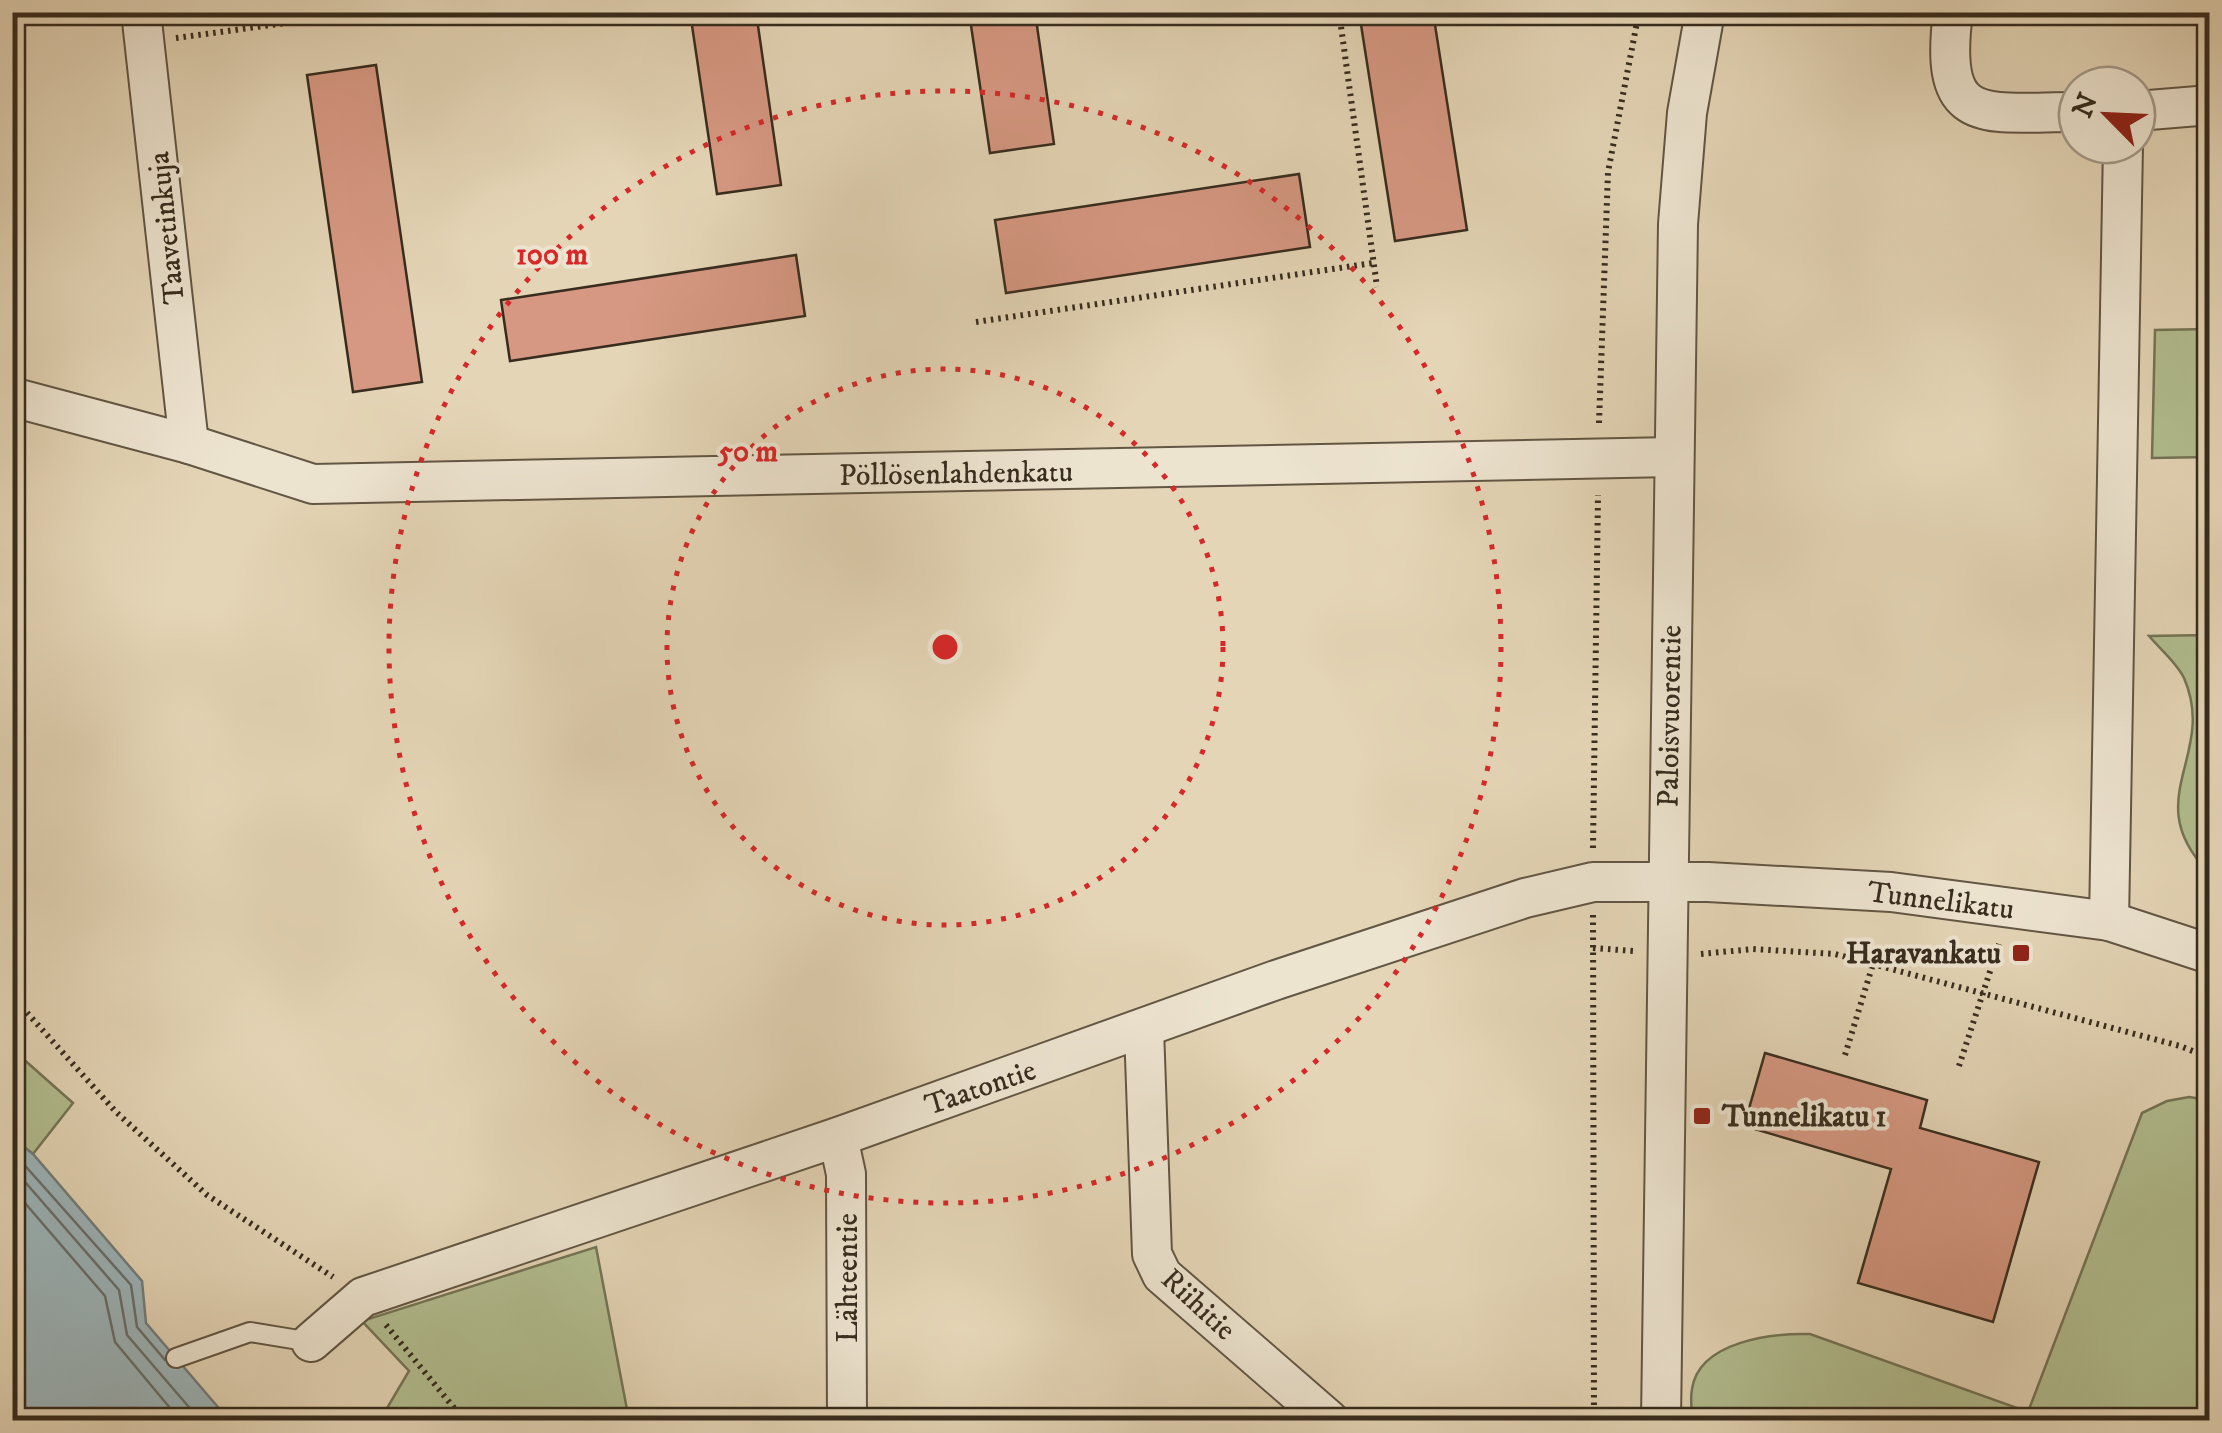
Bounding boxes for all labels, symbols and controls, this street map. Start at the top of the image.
north arrow [2057,65,2157,165]
text: N [2065,88,2106,123]
street label: Taavetinkuja [141,149,194,306]
text: 100 m [516,237,589,274]
text: 50 m [717,434,778,471]
street label: Pöllösenlahdenkatu [839,454,1073,495]
street label: Paloisvuorentie [1650,624,1691,808]
centre of rings [927,629,963,665]
street label: Tunnelikatu [1866,874,2016,929]
place label: Haravankatu [1846,936,2001,973]
marker: Haravankatu [2010,942,2032,964]
street label: Taatontie [920,1052,1041,1125]
place label: Tunnelikatu 1 [1721,1099,1887,1136]
marker: Tunnelikatu 1 [1691,1105,1713,1127]
street label: Lähteentie [830,1213,867,1343]
street label: Riihitie [1153,1261,1243,1349]

